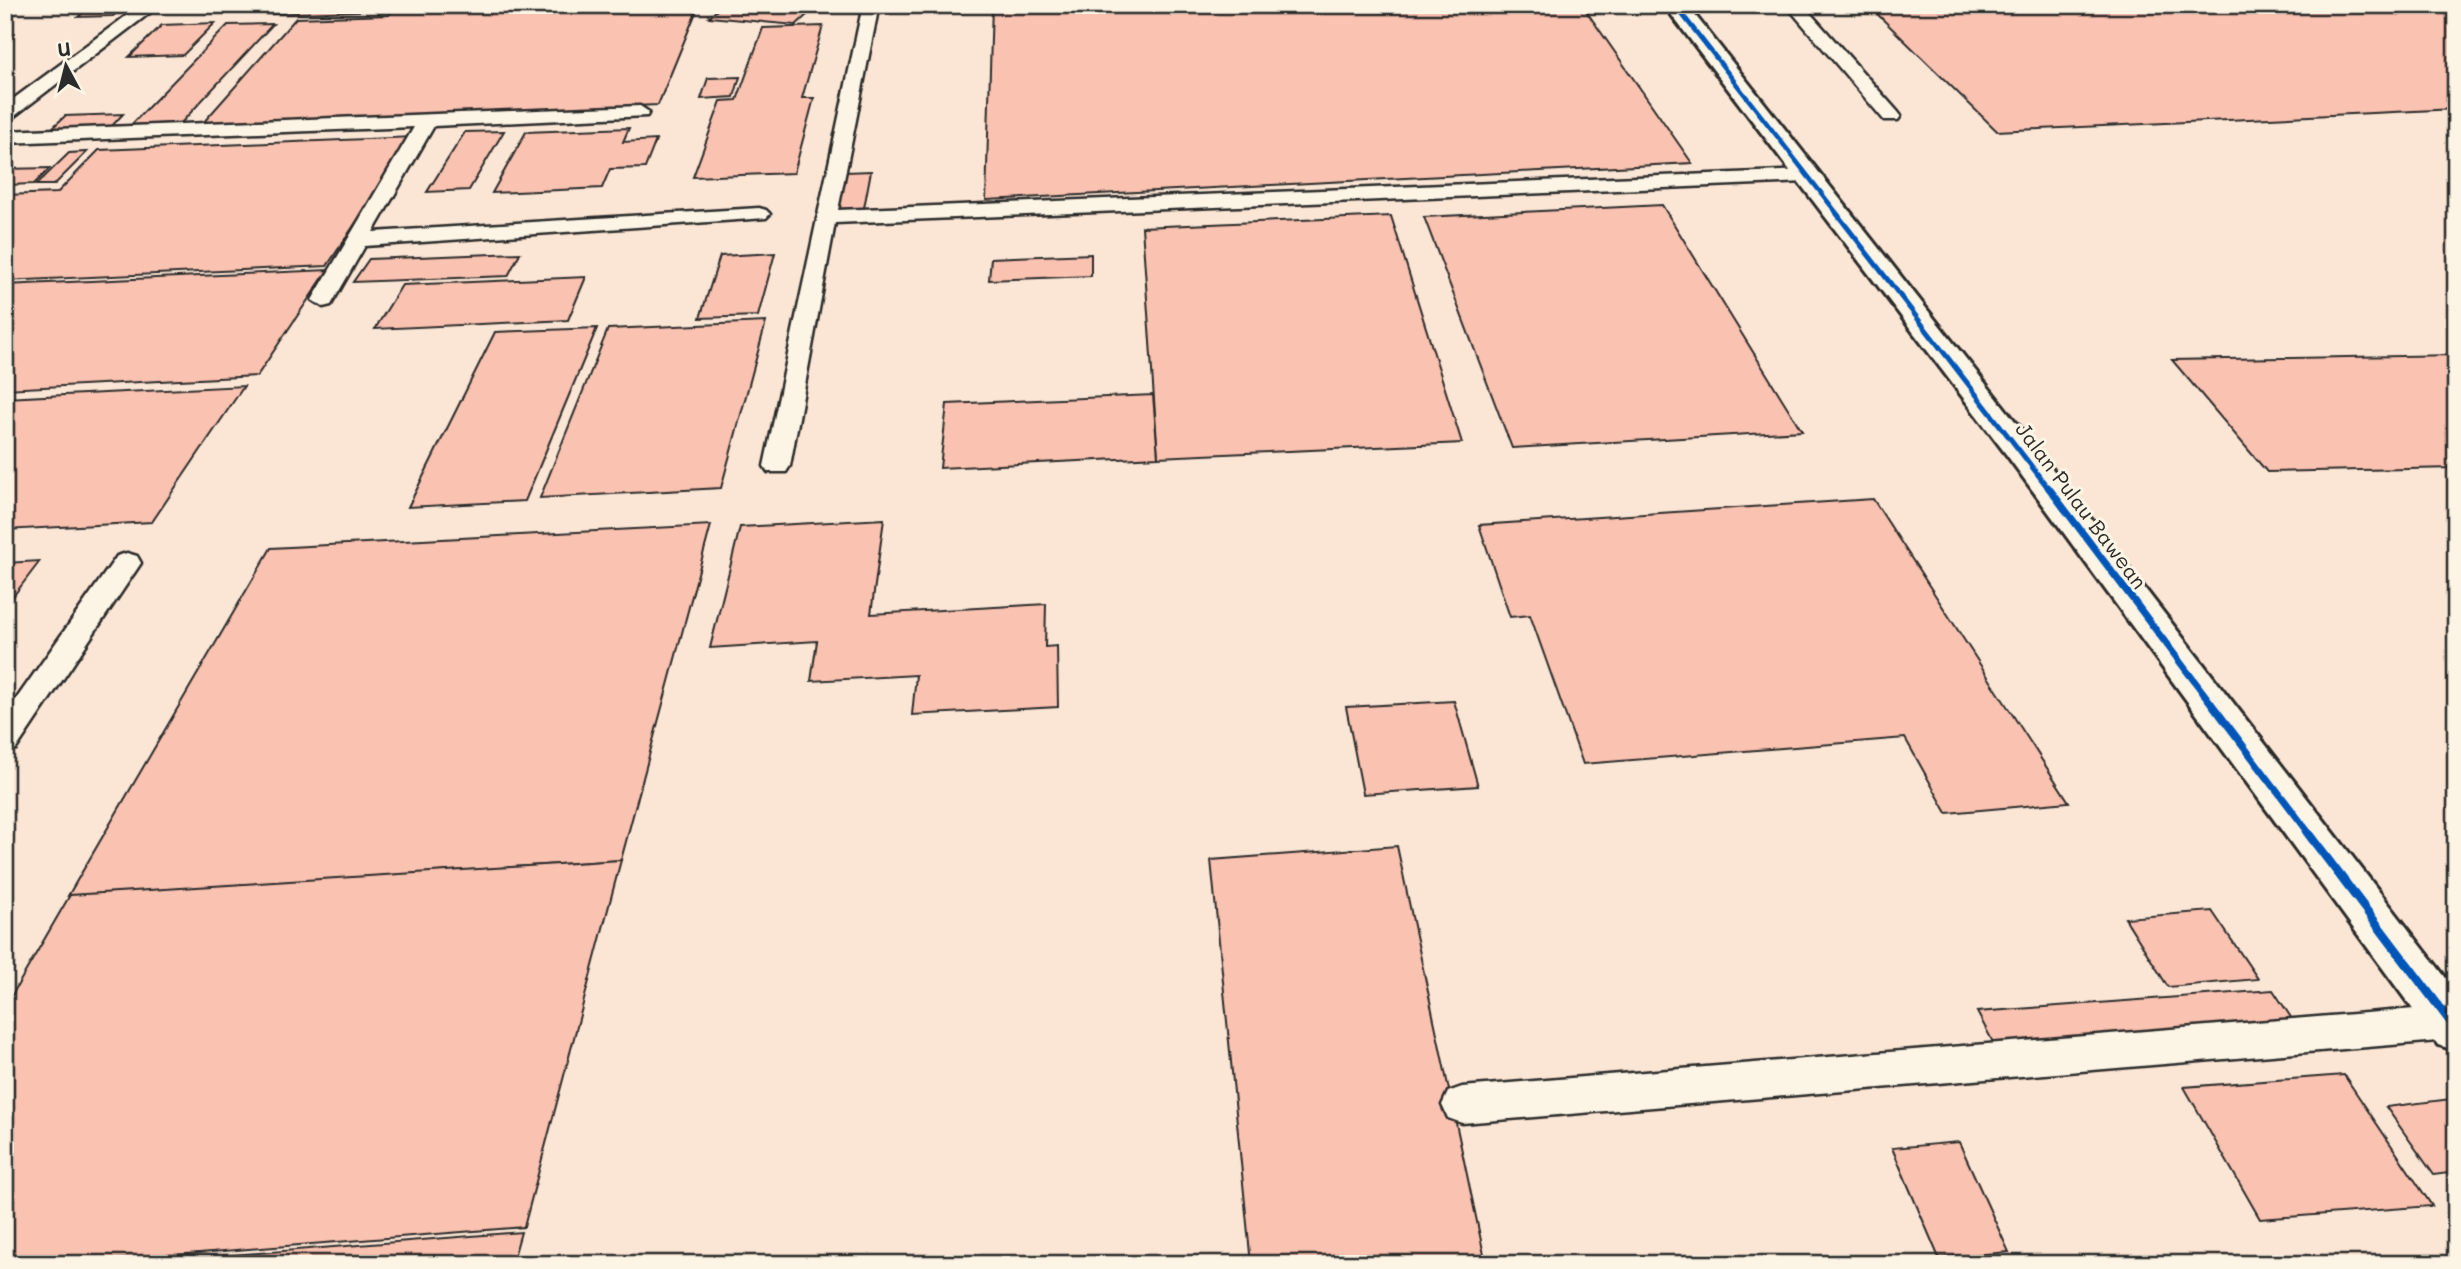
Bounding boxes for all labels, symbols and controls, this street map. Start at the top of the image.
north arrow [32,32,102,102]
text: U [56,35,72,62]
street label: Jalan Pulau Bawean [2010,416,2154,594]

